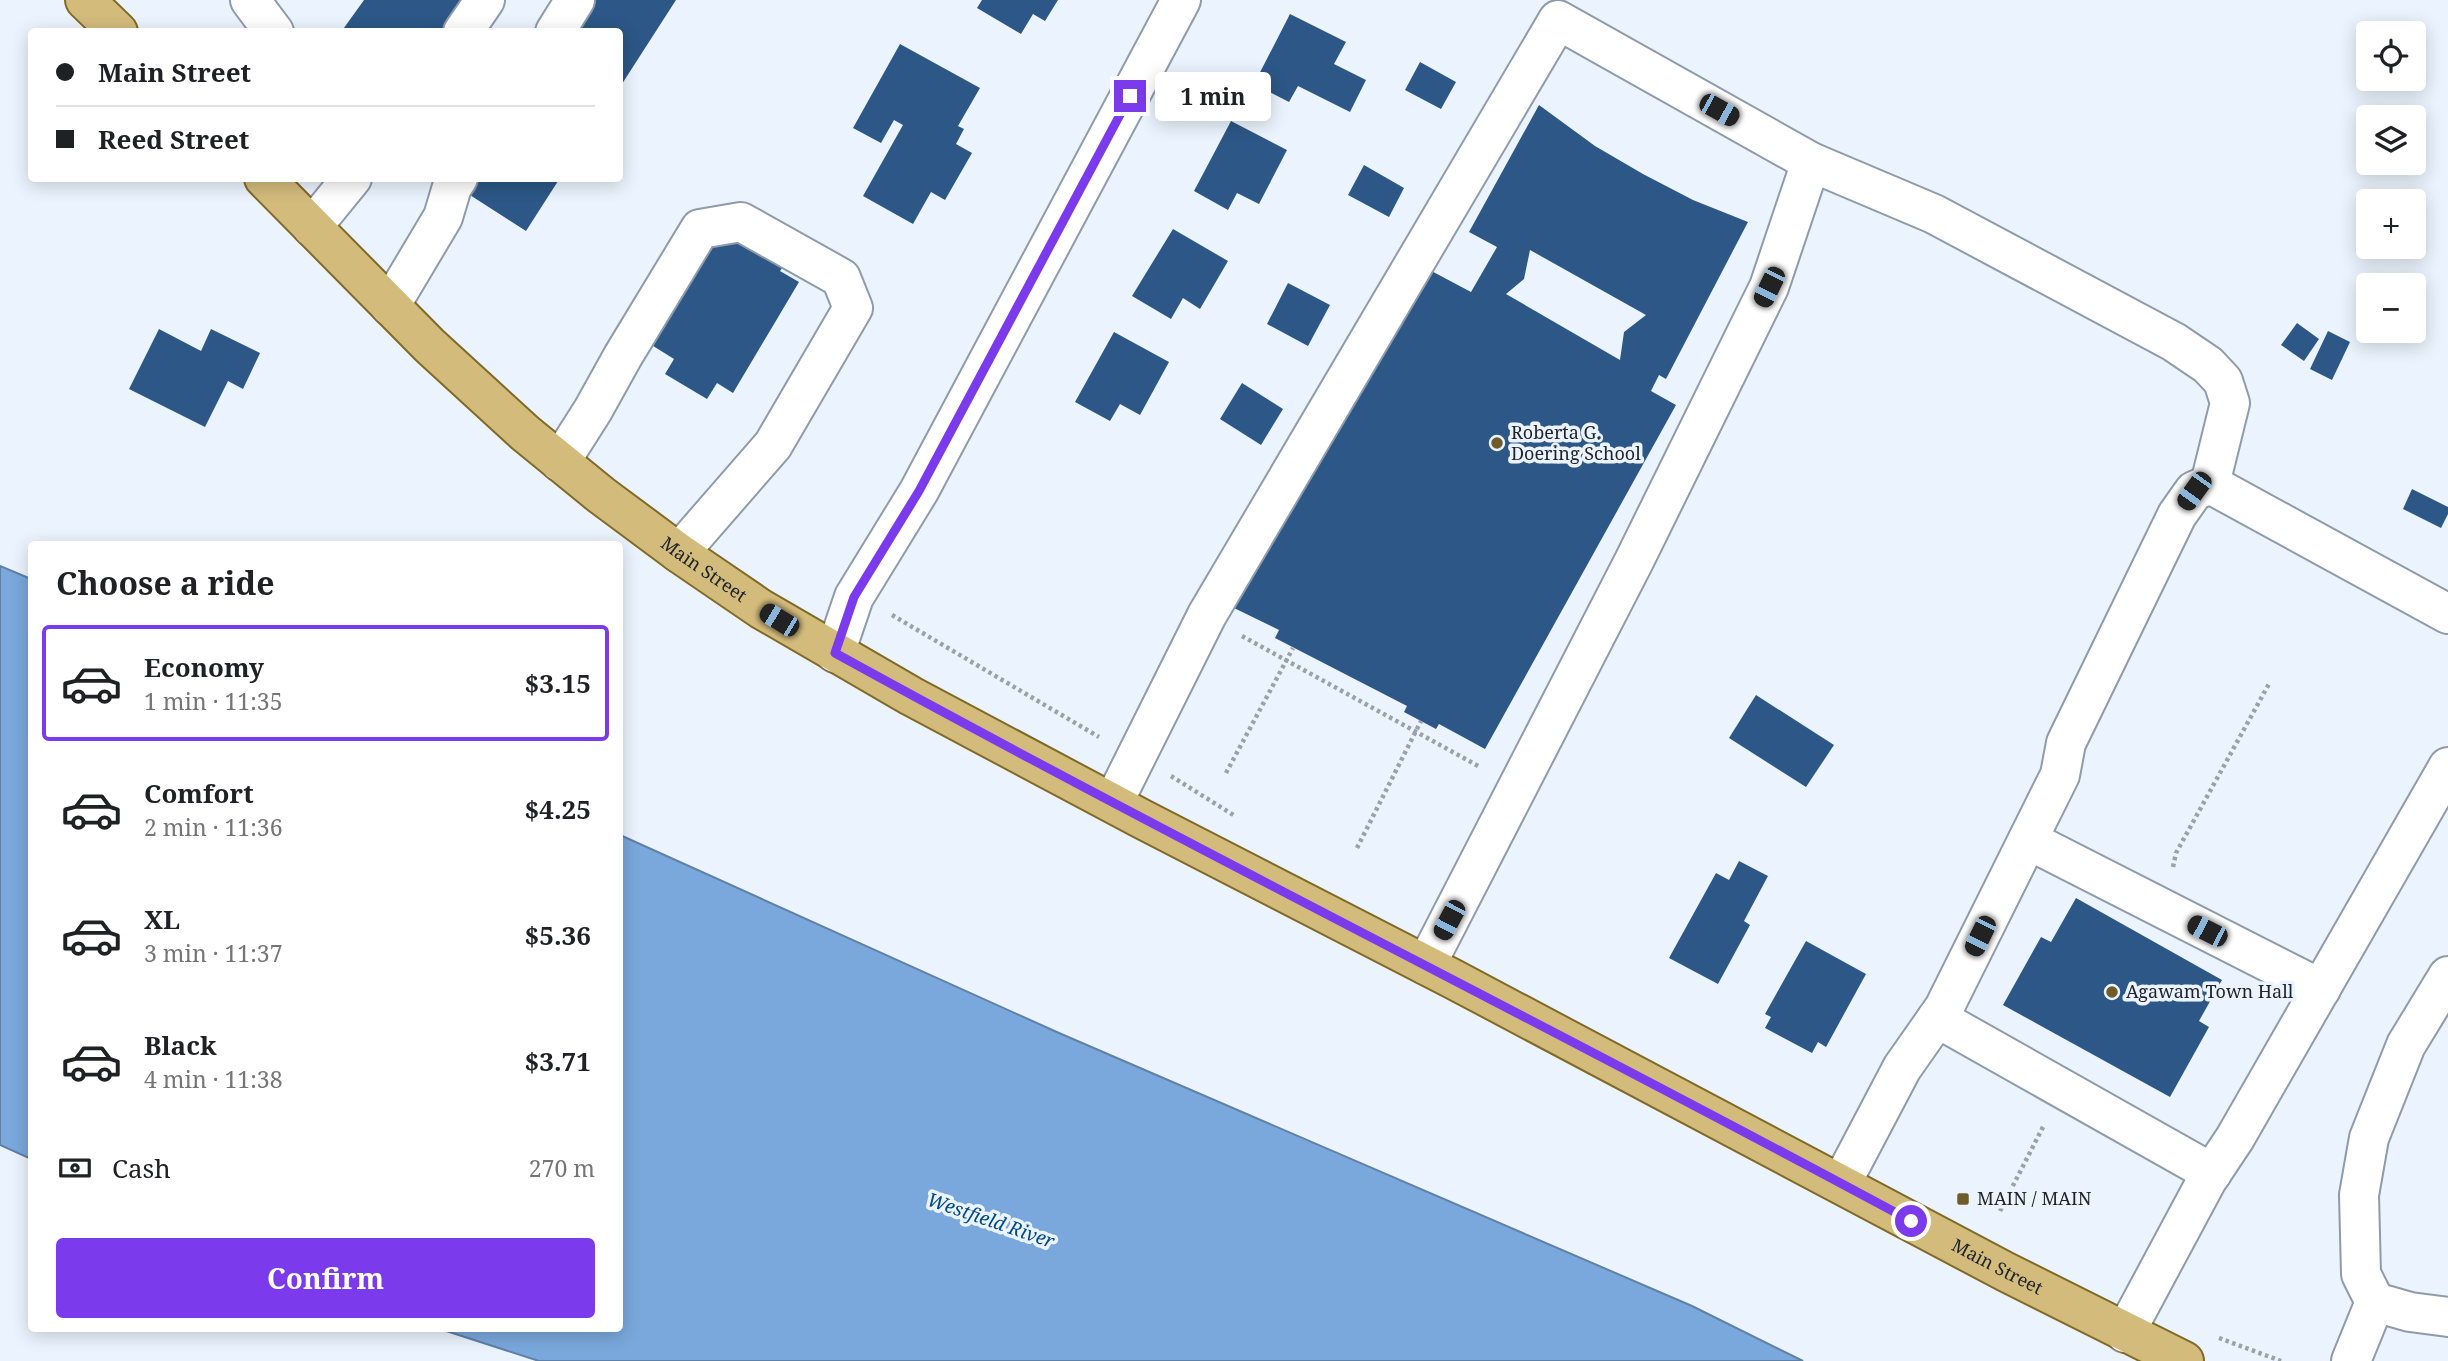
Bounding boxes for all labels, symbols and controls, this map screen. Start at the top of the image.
map controls [2356,21,2426,343]
button: locate [2356,21,2426,91]
text: Main Street [98,54,251,90]
callout: 1 min [1154,72,1270,120]
route end [1114,80,1146,112]
text: 1 min [1180,80,1246,112]
car [1696,91,1743,129]
button: layers [2356,105,2426,175]
text: Reed Street [98,121,249,157]
button: + [2356,189,2426,259]
car [1751,264,1788,310]
button: − [2356,273,2426,343]
place label: Roberta G. Doering School [1511,420,1641,465]
marker: Roberta G. Doering School [1489,435,1505,451]
car [2174,468,2215,514]
street label: Main Street [656,531,752,607]
text: Choose a ride [56,561,275,604]
car [756,600,803,640]
text: Economy [144,649,264,685]
icon: car [60,652,123,715]
text: $3.15 [525,665,591,701]
text: 1 min · 11:35 [144,685,282,717]
text: Comfort [144,775,254,811]
icon: car [60,778,123,841]
text: $4.25 [525,791,591,827]
text: 2 min · 11:36 [144,811,282,843]
car [1430,897,1469,943]
text: XL [144,901,180,937]
icon: car [60,904,123,967]
car [2184,912,2231,950]
car [1962,913,1999,959]
text: $5.36 [525,917,591,953]
text: 3 min · 11:37 [144,937,282,969]
place label: Agawam Town Hall [2126,979,2294,1003]
marker: Agawam Town Hall [2104,984,2120,1000]
text: Black [144,1027,217,1063]
icon: car [60,1030,123,1093]
text: $3.71 [525,1043,591,1079]
text: 4 min · 11:38 [144,1063,282,1095]
icon: cash [56,1149,94,1187]
text: Cash [112,1150,171,1186]
text: 270 m [529,1152,595,1184]
water label: Westfield River [924,1186,1058,1254]
place label: MAIN / MAIN [1977,1186,2092,1210]
marker: MAIN / MAIN [1955,1191,1971,1207]
route start [1895,1205,1927,1237]
street label: Main Street [1948,1232,2047,1299]
button: Confirm [56,1238,595,1318]

